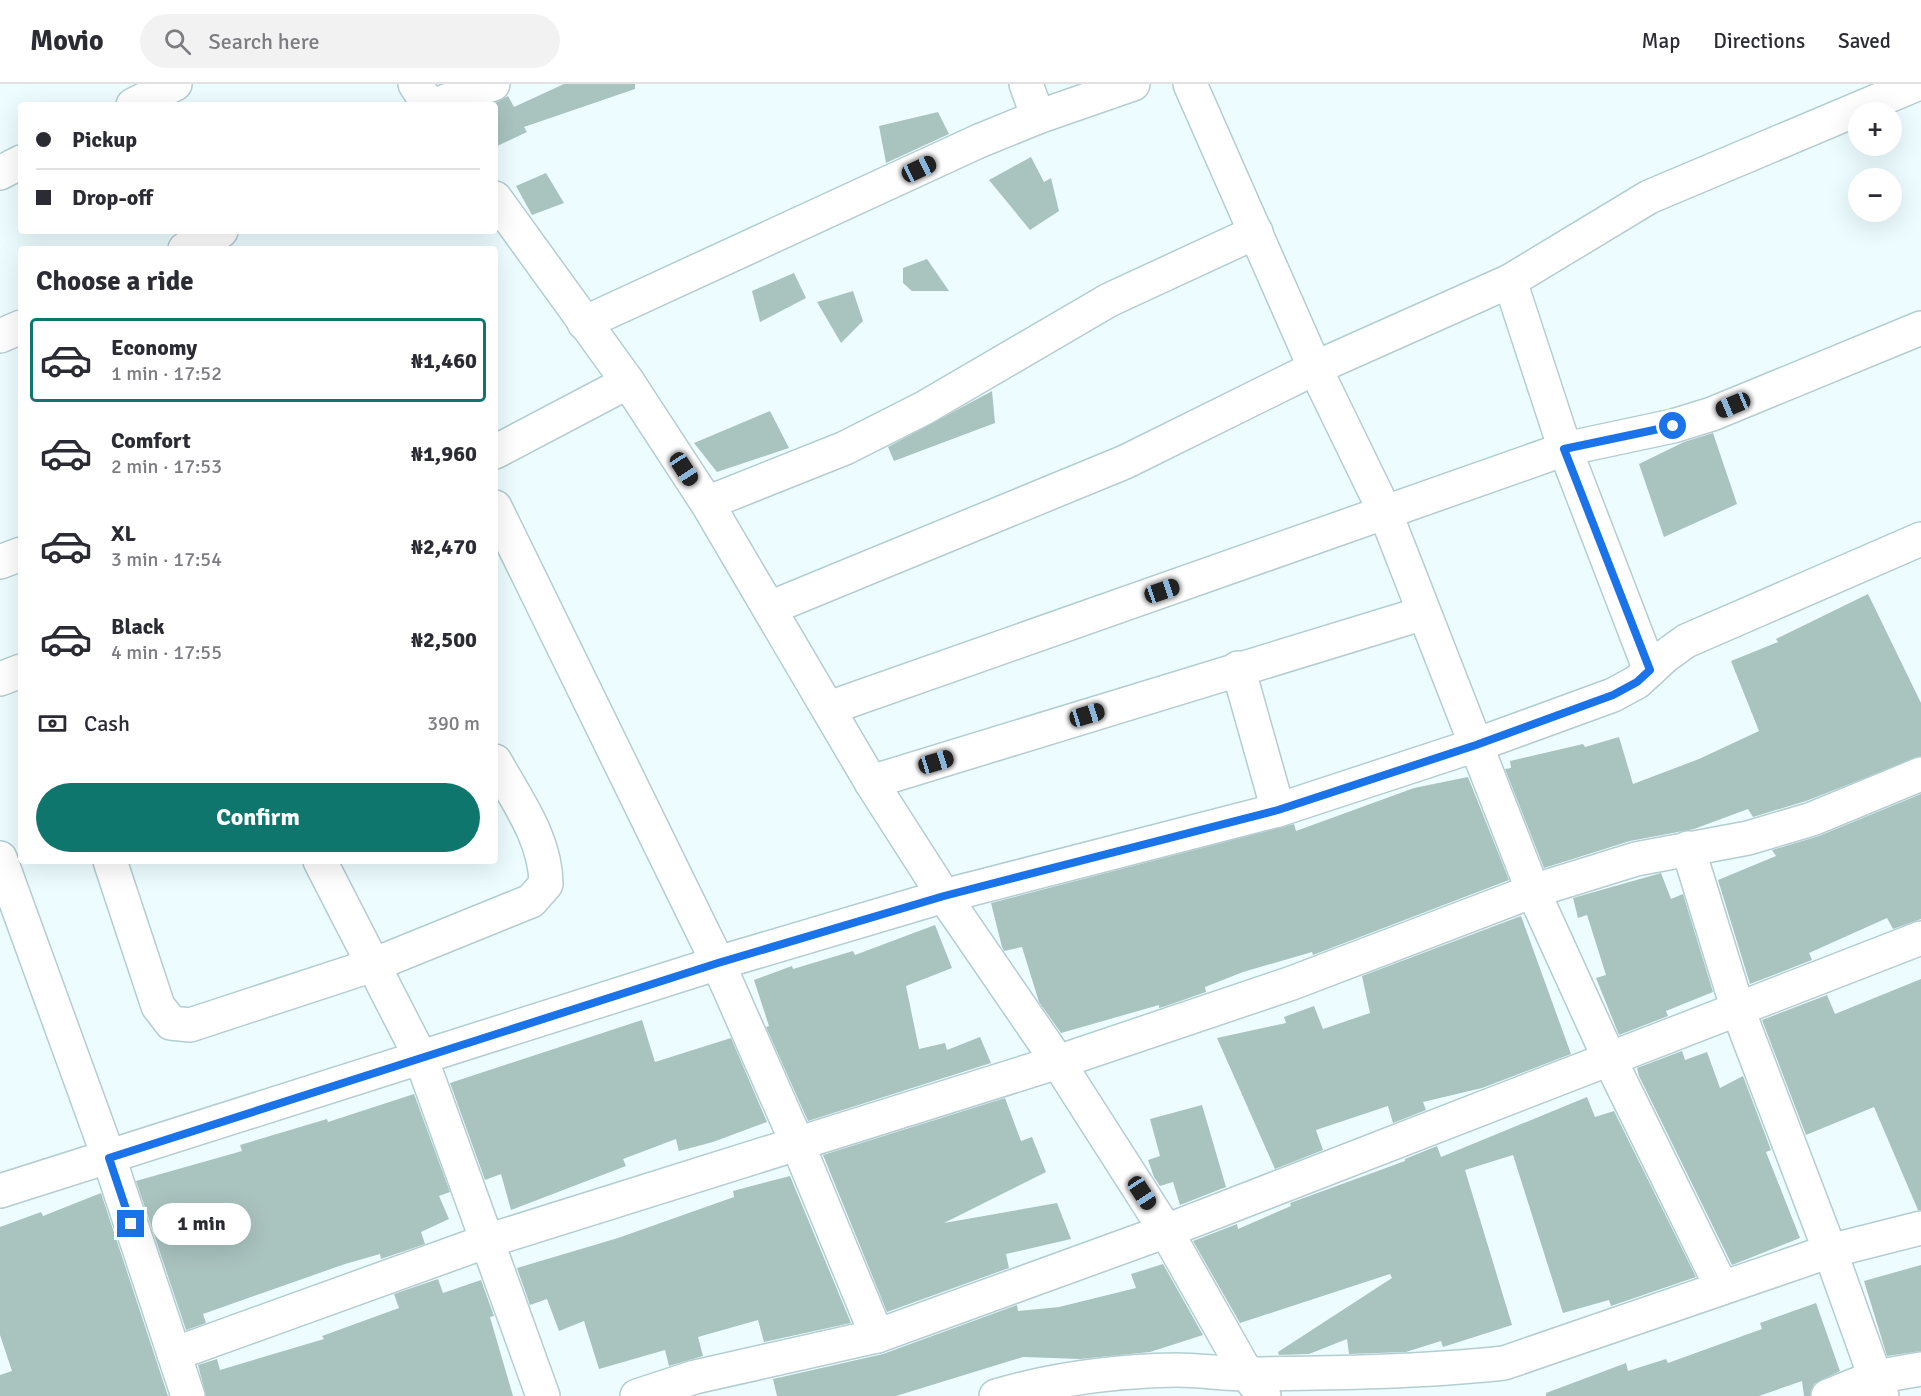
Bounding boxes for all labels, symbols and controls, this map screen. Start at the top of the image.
search box [140,14,560,68]
text: Movio [30,24,104,58]
icon: search [161,25,194,58]
text: Search here [209,28,320,55]
text: Map [1642,28,1680,54]
text: Directions [1713,28,1805,54]
text: Saved [1838,28,1891,54]
map controls [1848,102,1902,222]
button: + [1848,102,1902,156]
text: Pickup [72,126,137,153]
car [899,153,939,185]
button: − [1848,168,1902,222]
text: Drop-off [72,184,153,211]
text: Choose a ride [36,265,194,298]
icon: car [39,333,93,387]
text: Economy [111,334,197,361]
text: ₦1,460 [411,347,477,374]
text: 1 min · 17:52 [111,361,222,386]
car [1713,390,1753,420]
route start [1659,412,1686,439]
icon: car [39,426,93,480]
text: Comfort [111,427,191,454]
text: ₦1,960 [411,440,477,467]
car [667,449,701,489]
text: 2 min · 17:53 [111,454,222,479]
icon: car [39,519,93,573]
text: XL [111,520,136,547]
text: ₦2,470 [411,533,477,560]
text: 3 min · 17:54 [111,547,222,572]
car [1142,577,1182,605]
icon: car [39,612,93,666]
text: Black [111,613,165,640]
text: ₦2,500 [411,626,477,653]
text: 4 min · 17:55 [111,640,222,665]
car [1067,701,1107,729]
icon: cash [36,707,69,740]
text: Cash [84,710,130,737]
text: 390 m [427,711,480,736]
car [916,748,956,776]
button: Confirm [36,783,480,852]
car [1125,1173,1159,1213]
callout: 1 min [152,1203,251,1245]
route end [117,1210,144,1237]
text: 1 min [177,1211,226,1236]

